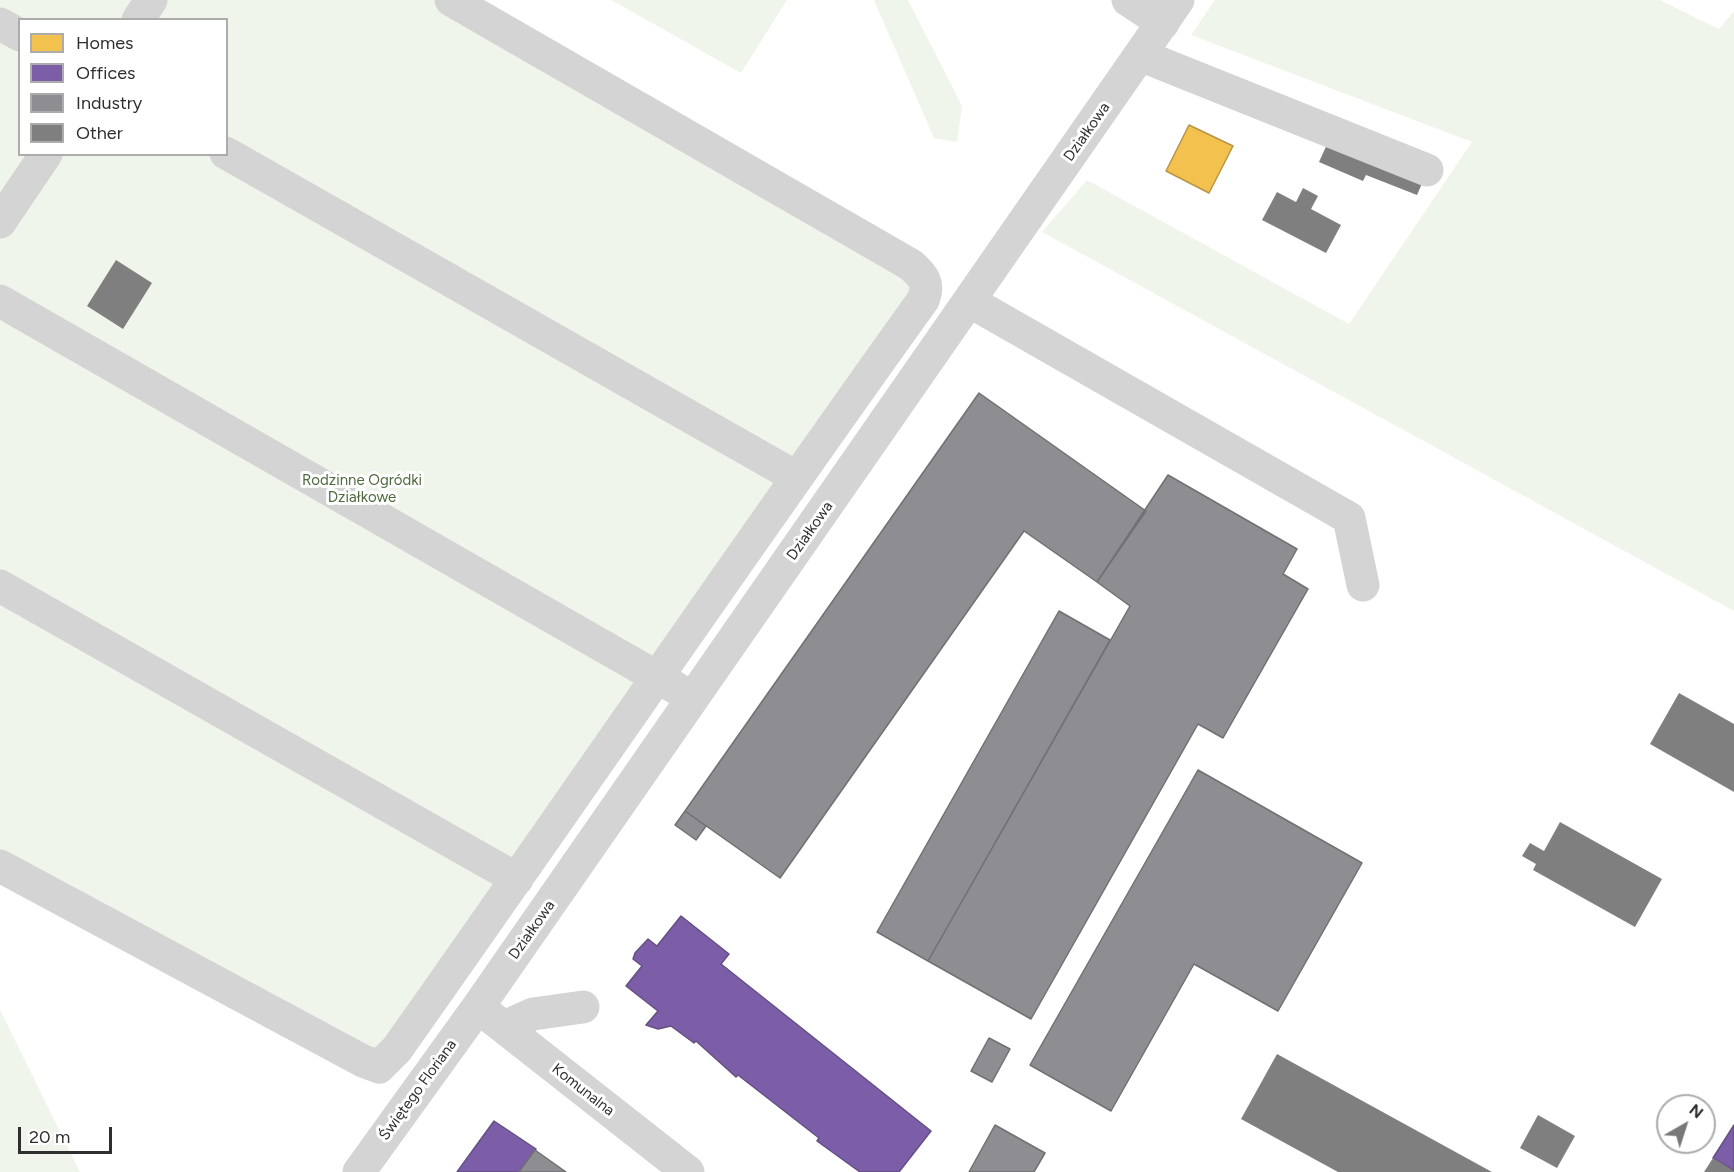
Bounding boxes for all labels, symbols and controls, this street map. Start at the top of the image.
legend [18,18,228,156]
text: Homes [76,32,134,54]
text: Offices [76,62,135,84]
text: Industry [76,92,142,114]
street label: Działkowa [1060,99,1114,165]
text: Other [76,122,123,144]
park label: Rodzinne Ogródki Działkowe [302,472,422,507]
street label: Działkowa [783,498,837,564]
street label: Działkowa [505,897,559,963]
street label: Świętego Floriana [375,1036,461,1144]
street label: Komunalna [548,1060,618,1120]
north arrow [1656,1094,1716,1154]
text: N [1686,1100,1707,1122]
scale bar [21,1115,116,1153]
text: 20 m [29,1126,70,1148]

